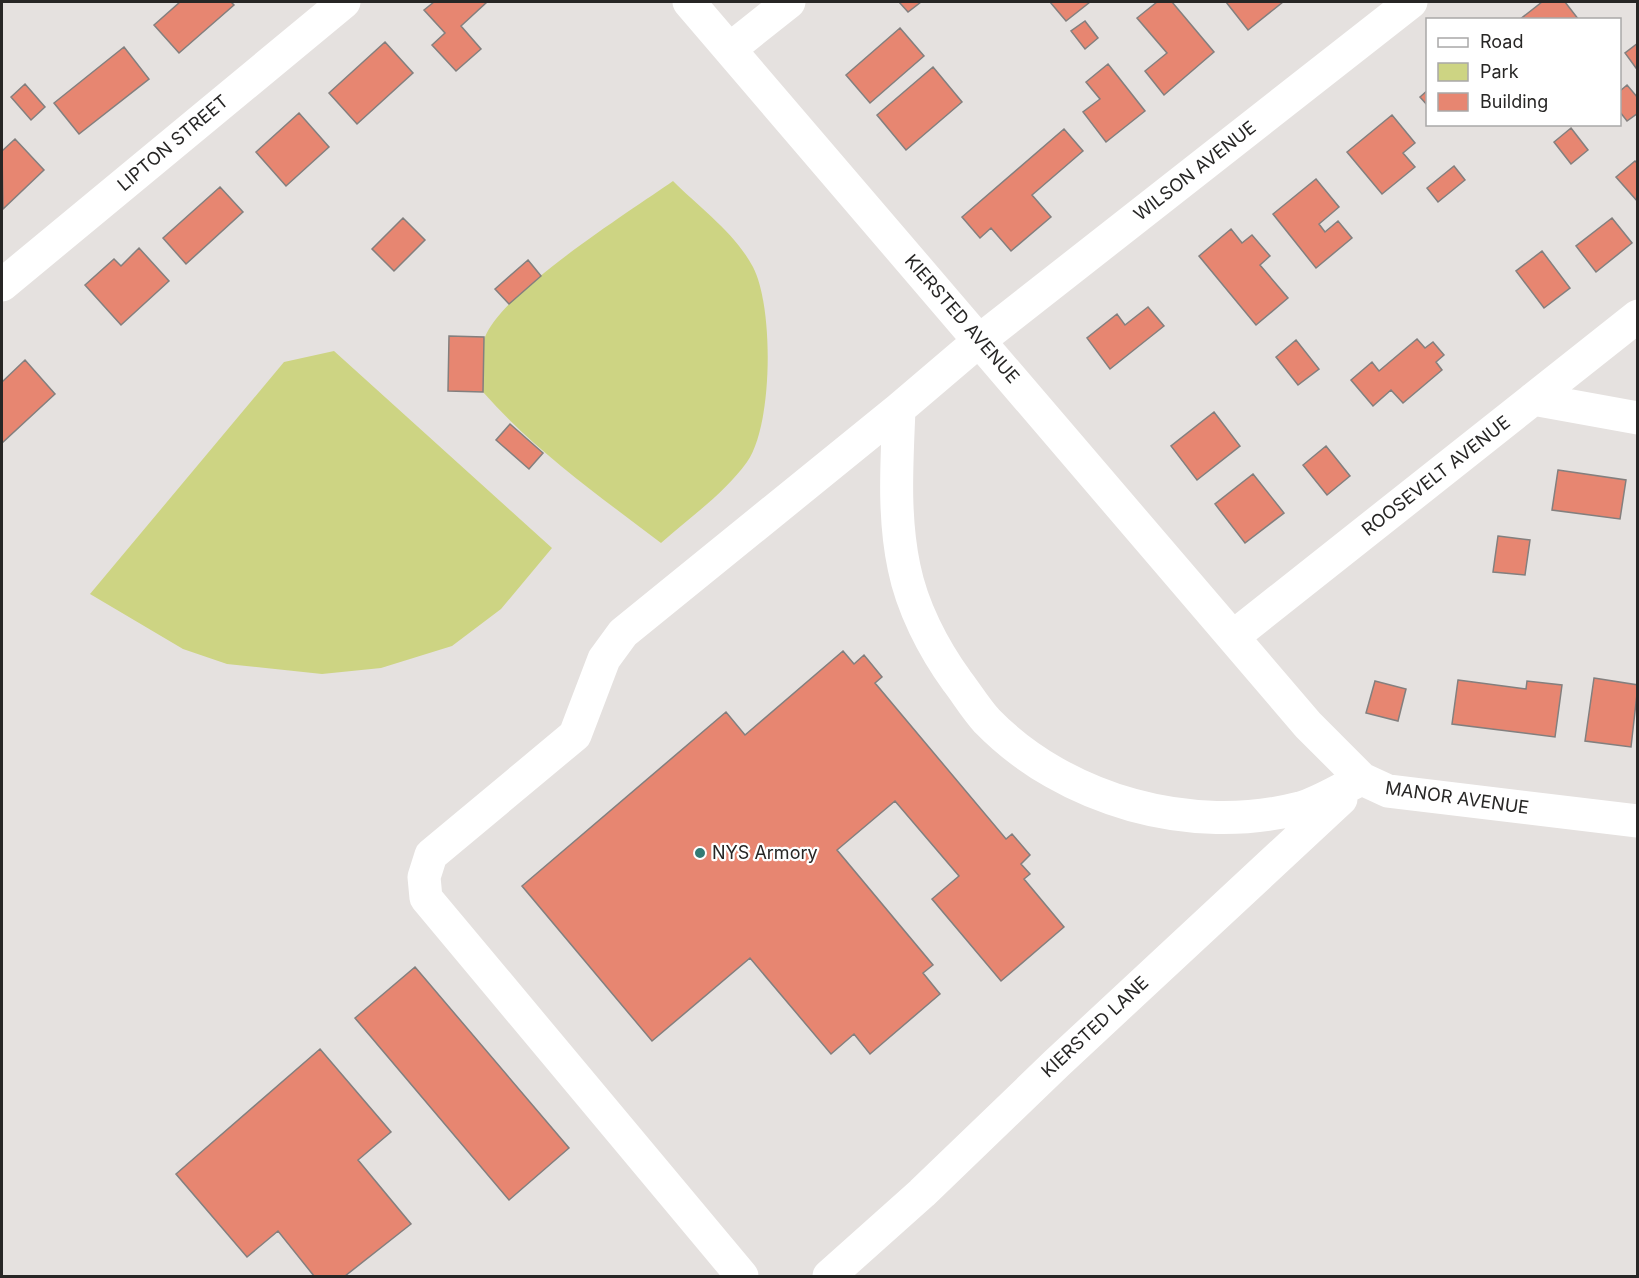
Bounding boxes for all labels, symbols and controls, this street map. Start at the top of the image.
legend [1426,18,1621,126]
text: Road [1480,31,1523,52]
text: Park [1480,61,1519,82]
street label: LIPTON STREET [113,90,232,195]
text: Building [1480,91,1548,112]
street label: WILSON AVENUE [1130,116,1260,225]
street label: KIERSTED AVENUE [901,250,1024,387]
street label: ROOSEVELT AVENUE [1357,411,1514,540]
street label: MANOR AVENUE [1384,777,1530,818]
place label: NYS Armory [712,842,818,863]
marker: NYS Armory [693,846,707,860]
street label: KIERSTED LANE [1037,972,1152,1081]

